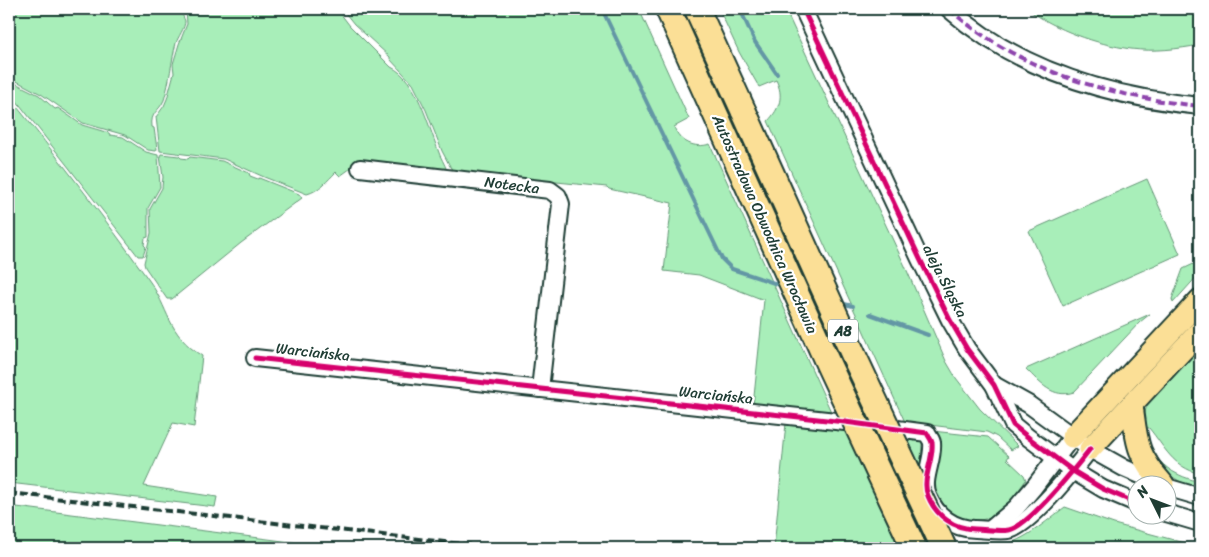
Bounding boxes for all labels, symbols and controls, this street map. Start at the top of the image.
street label: Autostradowa Obwodnica Wrocławia [704,109,825,338]
street label: Notecka [483,169,541,201]
street label: aleja Śląska [915,240,975,323]
road number: A8 [828,320,858,342]
street label: Warciańska [275,335,352,369]
street label: Warciańska [678,378,755,412]
north arrow [1126,474,1176,524]
text: N [1130,479,1155,504]

